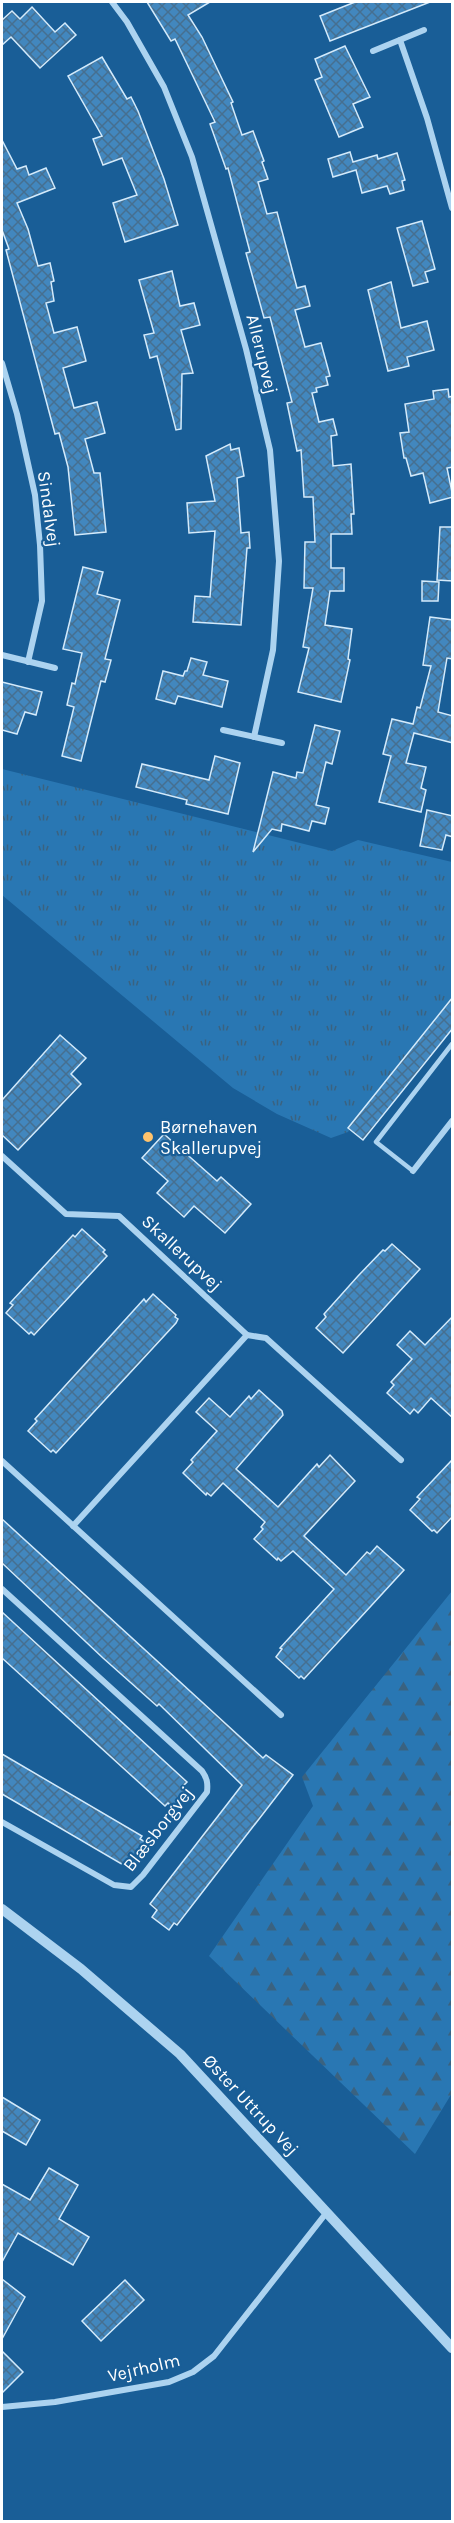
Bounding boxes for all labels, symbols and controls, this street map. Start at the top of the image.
street label: Allerupvej [241,312,283,396]
street label: Sindalvej [33,470,65,548]
place label: Børnehaven Skallerupvej [160,1116,262,1159]
marker: Børnehaven Skallerupvej [141,1130,155,1144]
street label: Skallerupvej [137,1210,227,1296]
street label: Blæsborgvej [118,1782,198,1876]
street label: Øster Uttrup Vej [199,2050,303,2160]
street label: Vejrholm [106,2349,182,2387]

